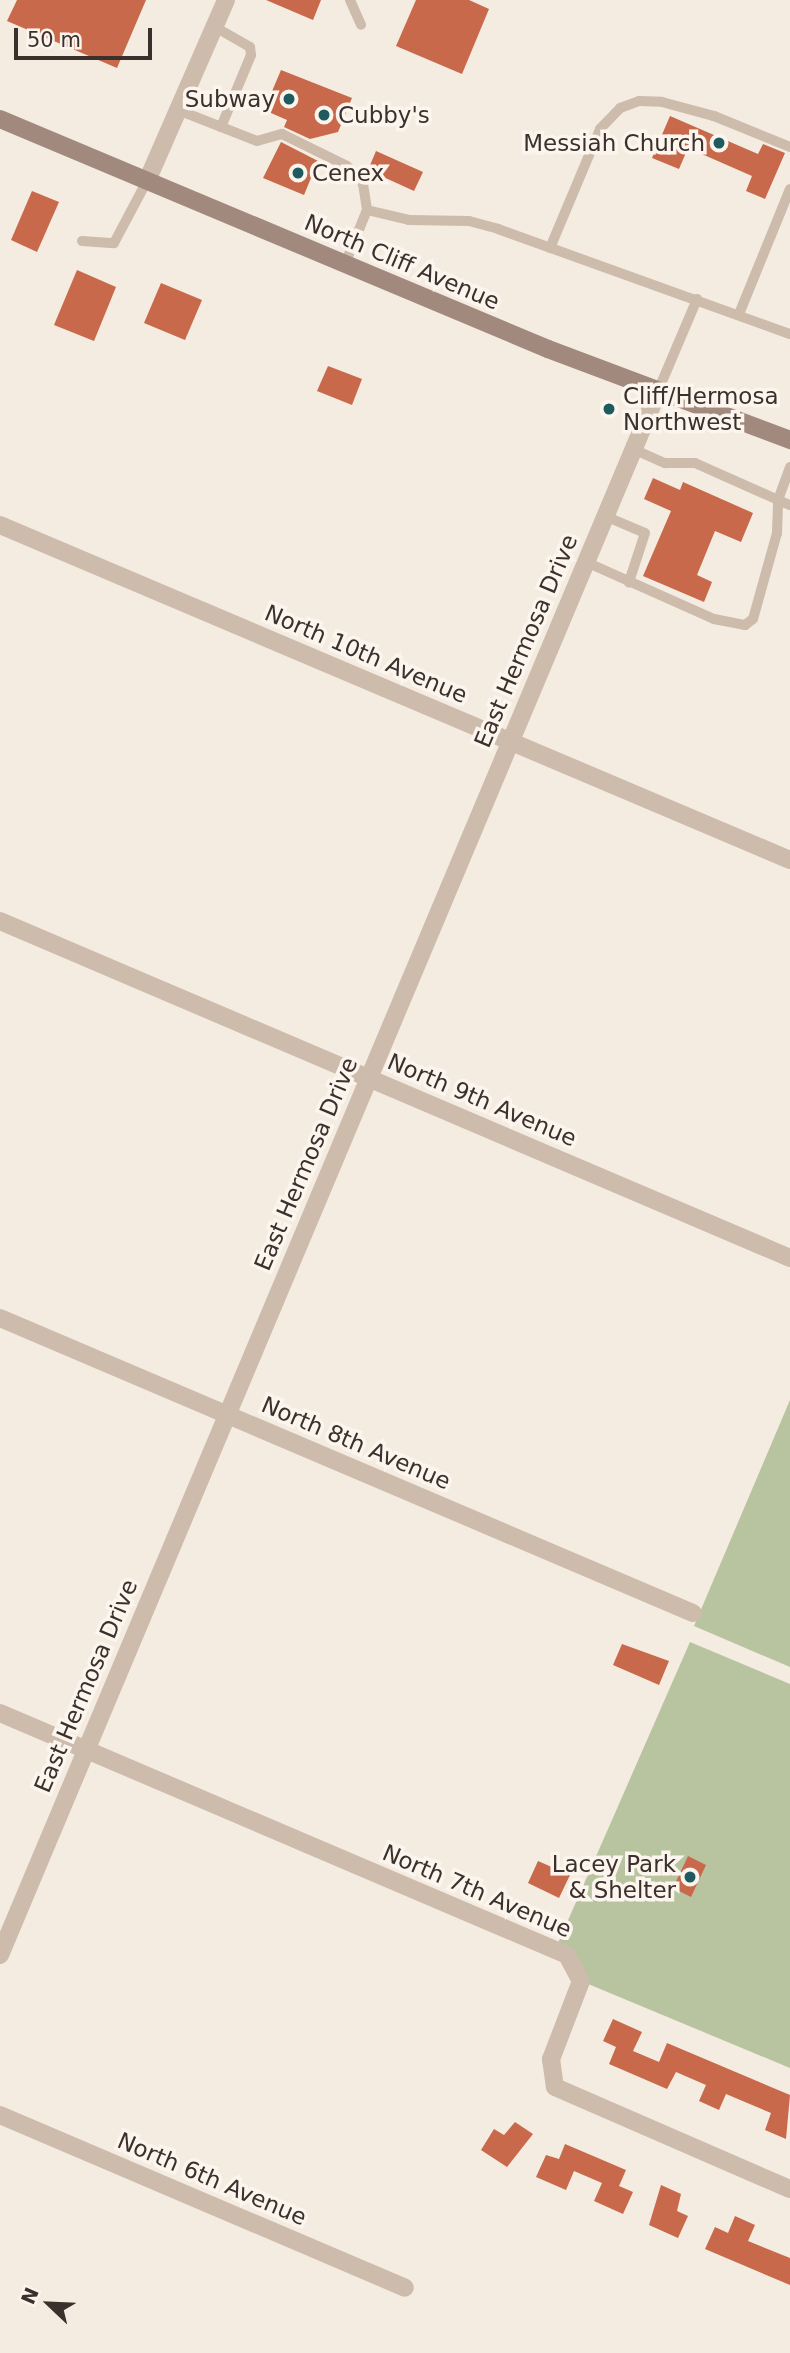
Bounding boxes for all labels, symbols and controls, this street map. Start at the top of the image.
scale bar [18,14,156,58]
text: 50 m [27,28,81,52]
place label: Subway [185,85,275,113]
marker: Subway [281,91,297,107]
place label: Cubby's [338,101,430,129]
marker: Cubby's [316,107,332,123]
place label: Messiah Church [523,129,705,157]
marker: Messiah Church [711,135,727,151]
place label: Cenex [312,159,384,187]
marker: Cenex [290,165,306,181]
street label: North Cliff Avenue [300,208,504,316]
place label: Cliff/Hermosa Northwest [623,382,778,436]
marker: Cliff/Hermosa Northwest [601,401,617,417]
street label: East Hermosa Drive [469,530,583,752]
street label: North 10th Avenue [261,599,471,709]
street label: North 9th Avenue [383,1048,581,1152]
street label: East Hermosa Drive [249,1053,363,1275]
street label: North 8th Avenue [257,1391,455,1495]
street label: East Hermosa Drive [29,1575,143,1797]
street label: North 7th Avenue [378,1839,576,1943]
place label: Lacey Park & Shelter [552,1850,676,1904]
marker: Lacey Park & Shelter [682,1869,698,1885]
street label: North 6th Avenue [113,2127,311,2231]
north arrow [14,2269,84,2339]
text: N [16,2284,43,2307]

